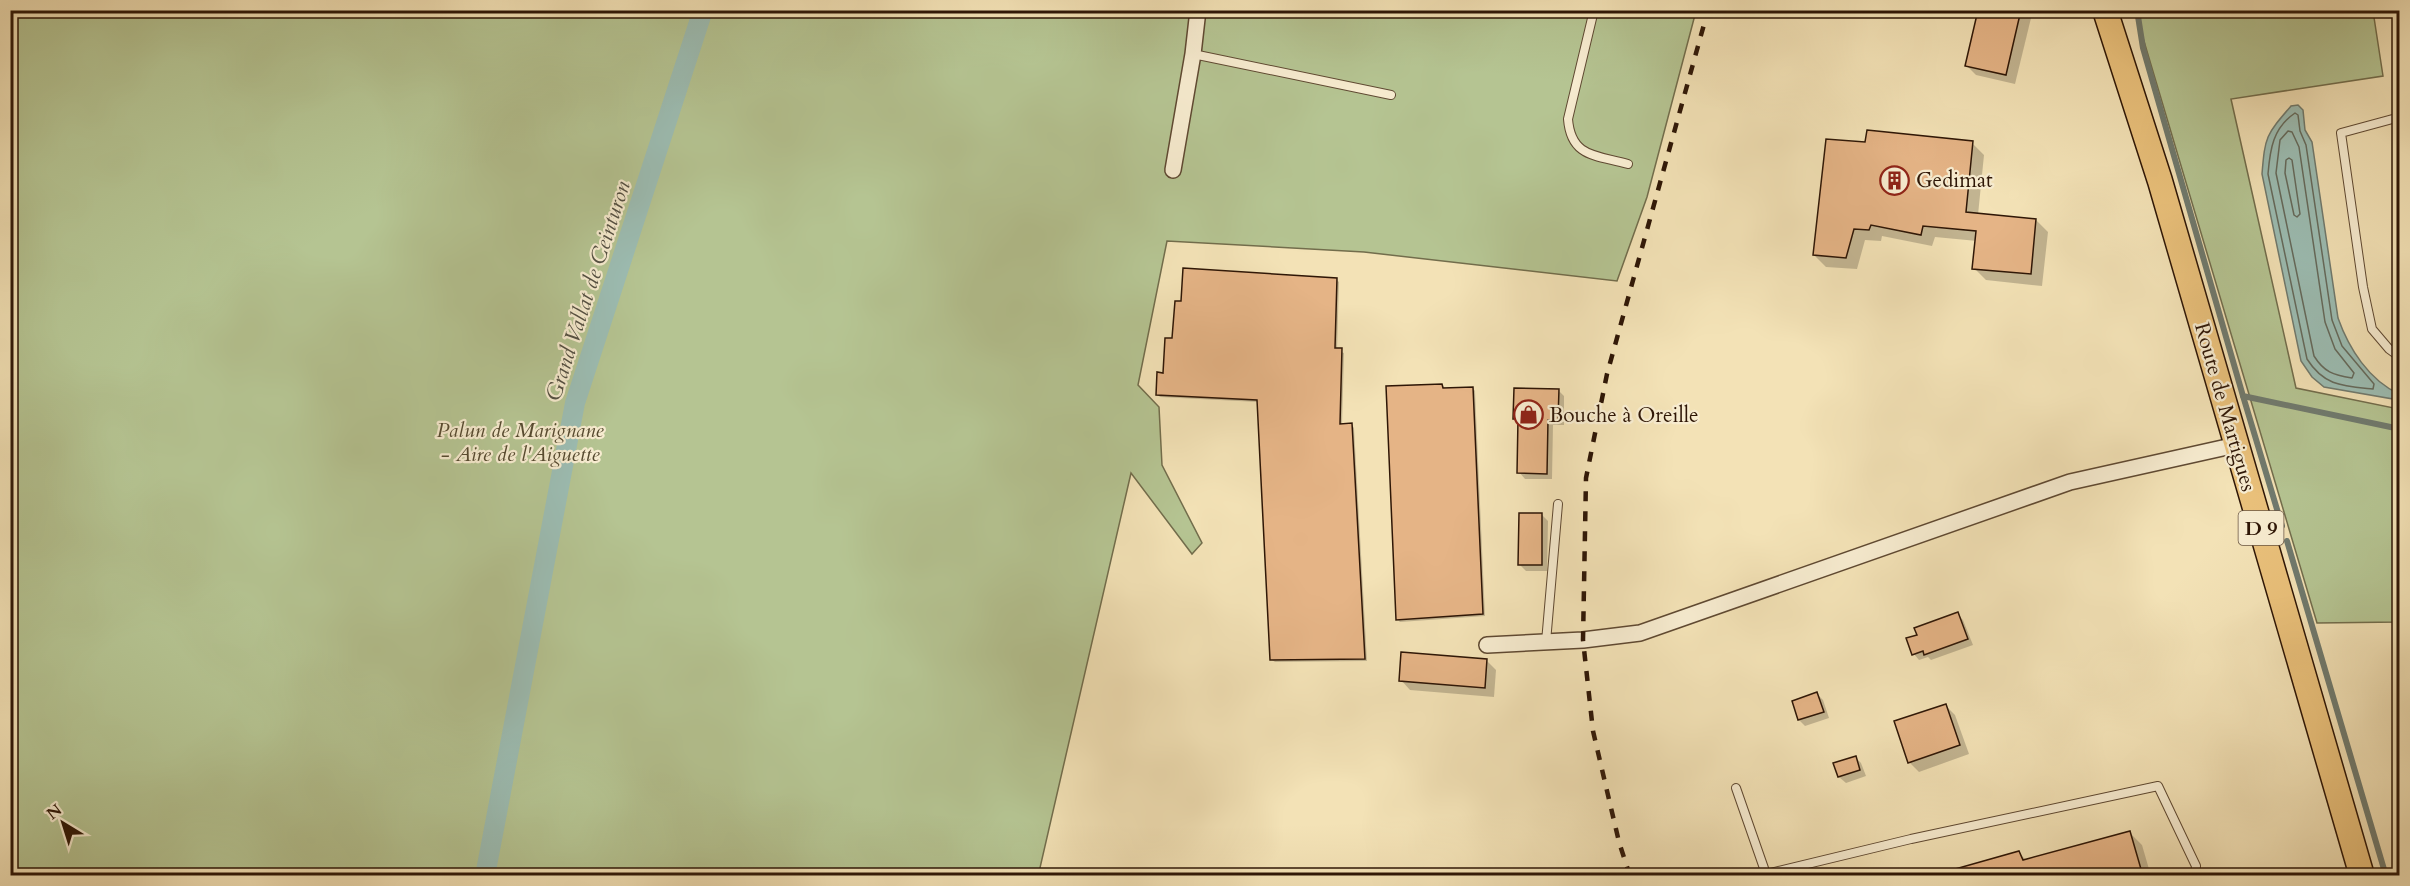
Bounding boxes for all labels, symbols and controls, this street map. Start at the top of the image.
building icon: Gedimat [1879,164,1911,196]
place label: Gedimat [1916,166,1993,195]
water label: Grand Vallat de Ceinturon [538,177,638,405]
street label: Route de Martigues [2187,319,2263,495]
shop icon: Bouche à Oreille [1512,399,1544,431]
place label: Bouche à Oreille [1549,401,1699,430]
park label: Palun de Marignane - Aire de l'Aiguette [436,416,604,469]
road number: D 9 [2238,511,2284,545]
north arrow [33,793,93,853]
text: N [42,799,67,825]

